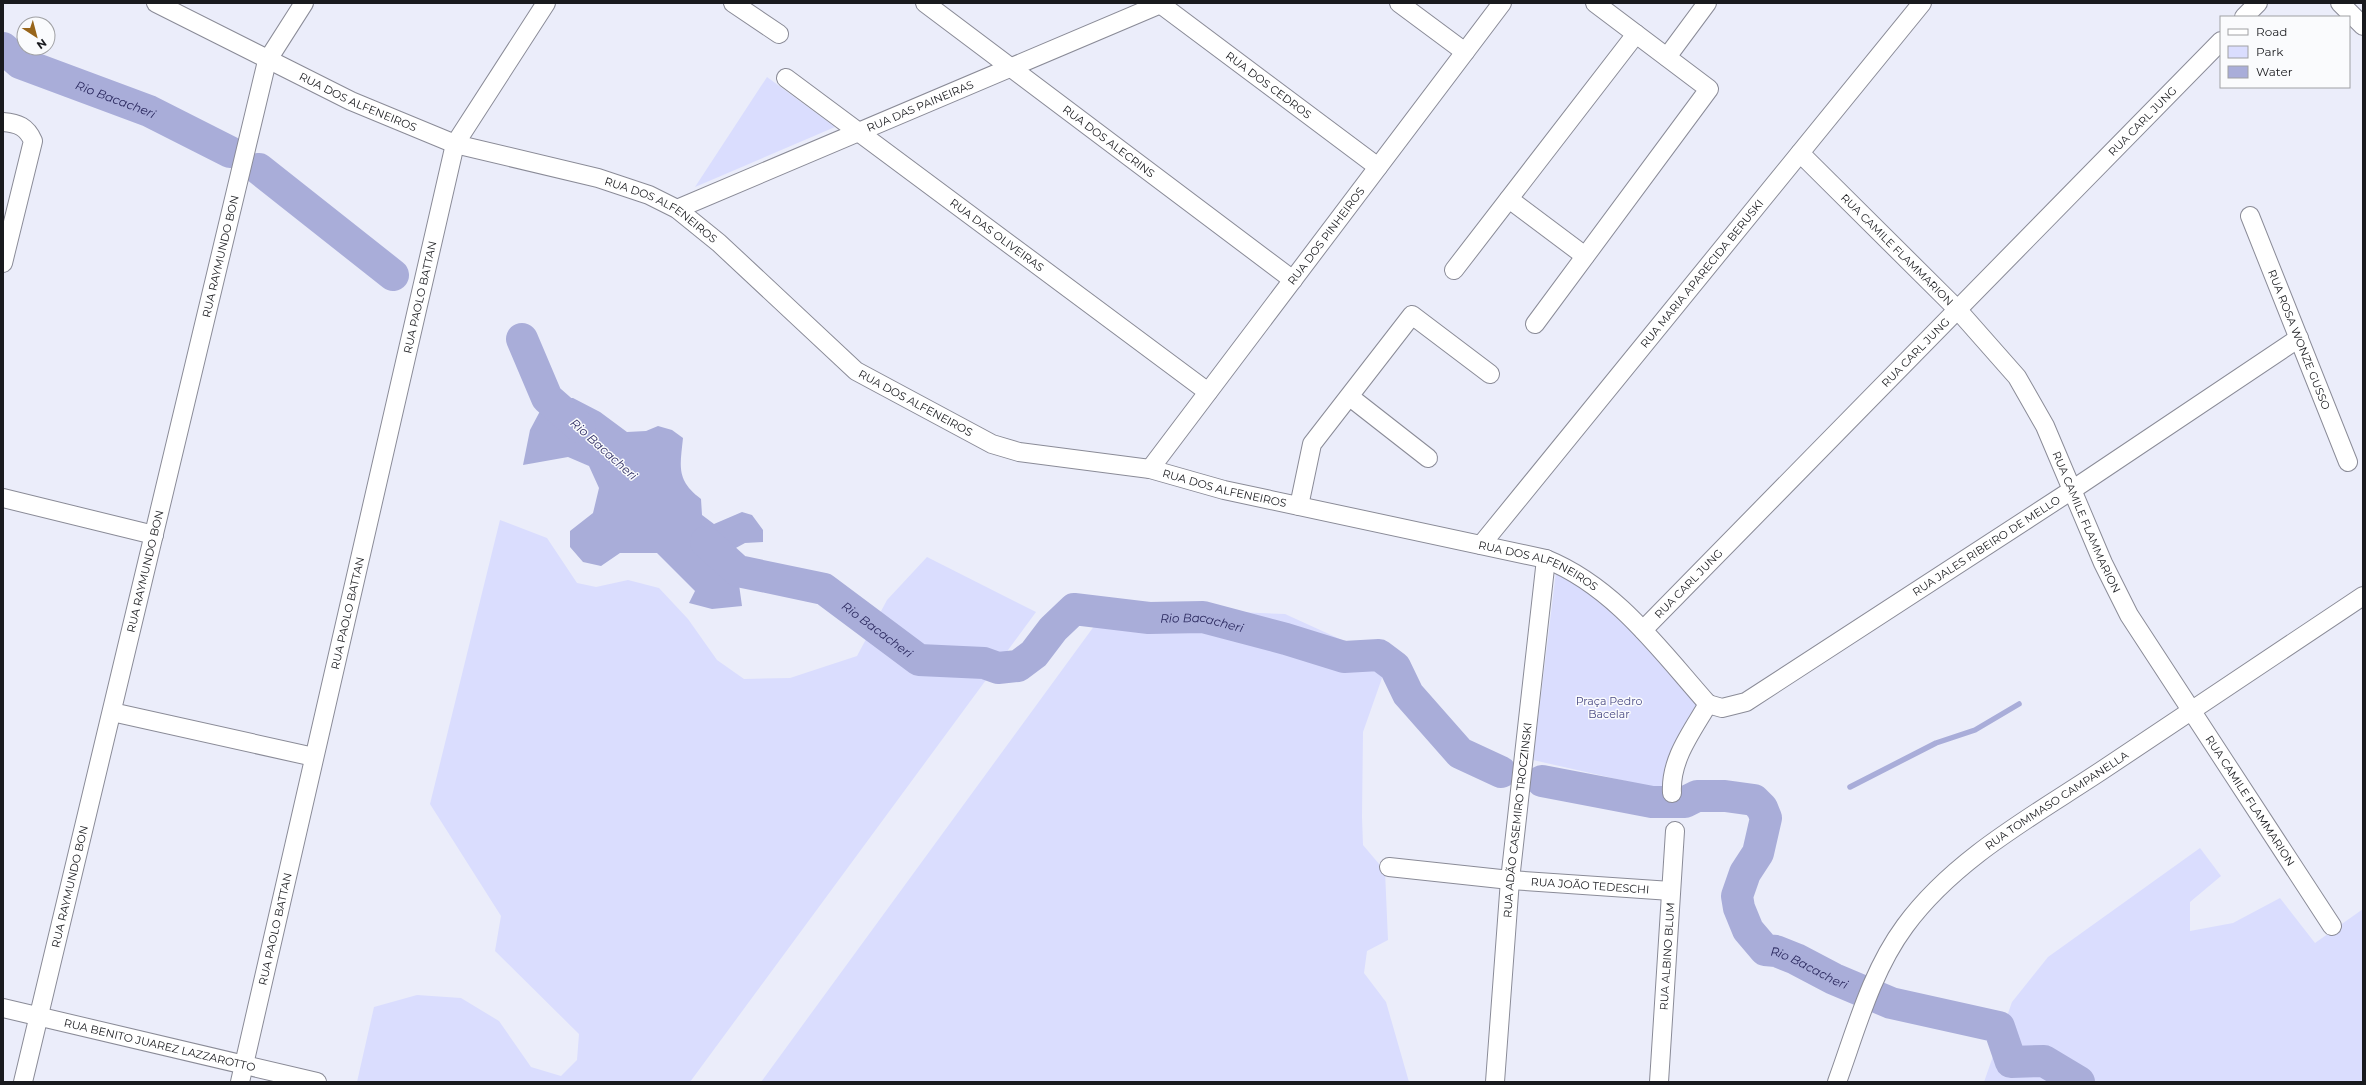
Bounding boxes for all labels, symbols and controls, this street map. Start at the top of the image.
north arrow [16,16,56,56]
legend [2220,16,2350,88]
text: Road [2256,24,2287,39]
text: N [34,36,50,52]
text: Park [2256,44,2284,59]
street label: RUA DOS CEDROS [1223,48,1314,122]
text: Water [2256,64,2293,79]
street label: RUA DOS ALFENEIROS [297,69,419,135]
water label: Rio Bacacheri [74,77,159,121]
street label: RUA DAS PAINEIRAS [865,77,976,135]
street label: RUA CARL JUNG [2105,83,2180,159]
street label: RUA DOS ALECRINS [1060,102,1158,181]
street label: RUA DOS ALFENEIROS [603,174,720,246]
street label: RUA DOS PINHEIROS [1285,184,1368,288]
street label: RUA CAMILE FLAMMARION [1838,191,1956,308]
street label: RUA RAYMUNDO BON [199,194,242,319]
street label: RUA DAS OLIVEIRAS [947,195,1047,275]
street label: RUA MARIA APARECIDA BERUSKI [1637,196,1766,351]
street label: RUA PAOLO BATTAN [400,240,440,355]
street label: RUA ROSA WONZE GUSSO [2265,267,2333,412]
street label: RUA CARL JUNG [1878,315,1953,390]
street label: RUA DOS ALFENEIROS [856,367,975,439]
water label: Rio Bacacheri [568,415,641,483]
street label: RUA CAMILE FLAMMARION [2049,449,2124,595]
street label: RUA DOS ALFENEIROS [1161,466,1288,510]
street label: RUA JALES RIBEIRO DE MELLO [1910,492,2063,599]
street label: RUA RAYMUNDO BON [124,509,166,634]
street label: RUA DOS ALFENEIROS [1477,538,1601,594]
street label: RUA CARL JUNG [1651,546,1726,621]
street label: RUA PAOLO BATTAN [328,555,367,671]
water label: Rio Bacacheri [839,598,917,661]
water label: Rio Bacacheri [1160,609,1246,635]
park label: Praça Pedro Bacelar [1576,694,1642,721]
street label: RUA ADÃO CASEMIRO TROCZINSKI [1500,722,1535,918]
street label: RUA CAMILE FLAMMARION [2202,733,2298,869]
street label: RUA TOMMASO CAMPANELLA [1982,748,2131,853]
street label: RUA RAYMUNDO BON [48,824,91,949]
street label: RUA PAOLO BATTAN [255,871,295,987]
street label: RUA JOÃO TEDESCHI [1530,874,1650,897]
street label: RUA ALBINO BLUM [1657,902,1677,1011]
water label: Rio Bacacheri [1770,943,1851,992]
street label: RUA BENITO JUAREZ LAZZAROTTO [62,1016,257,1074]

